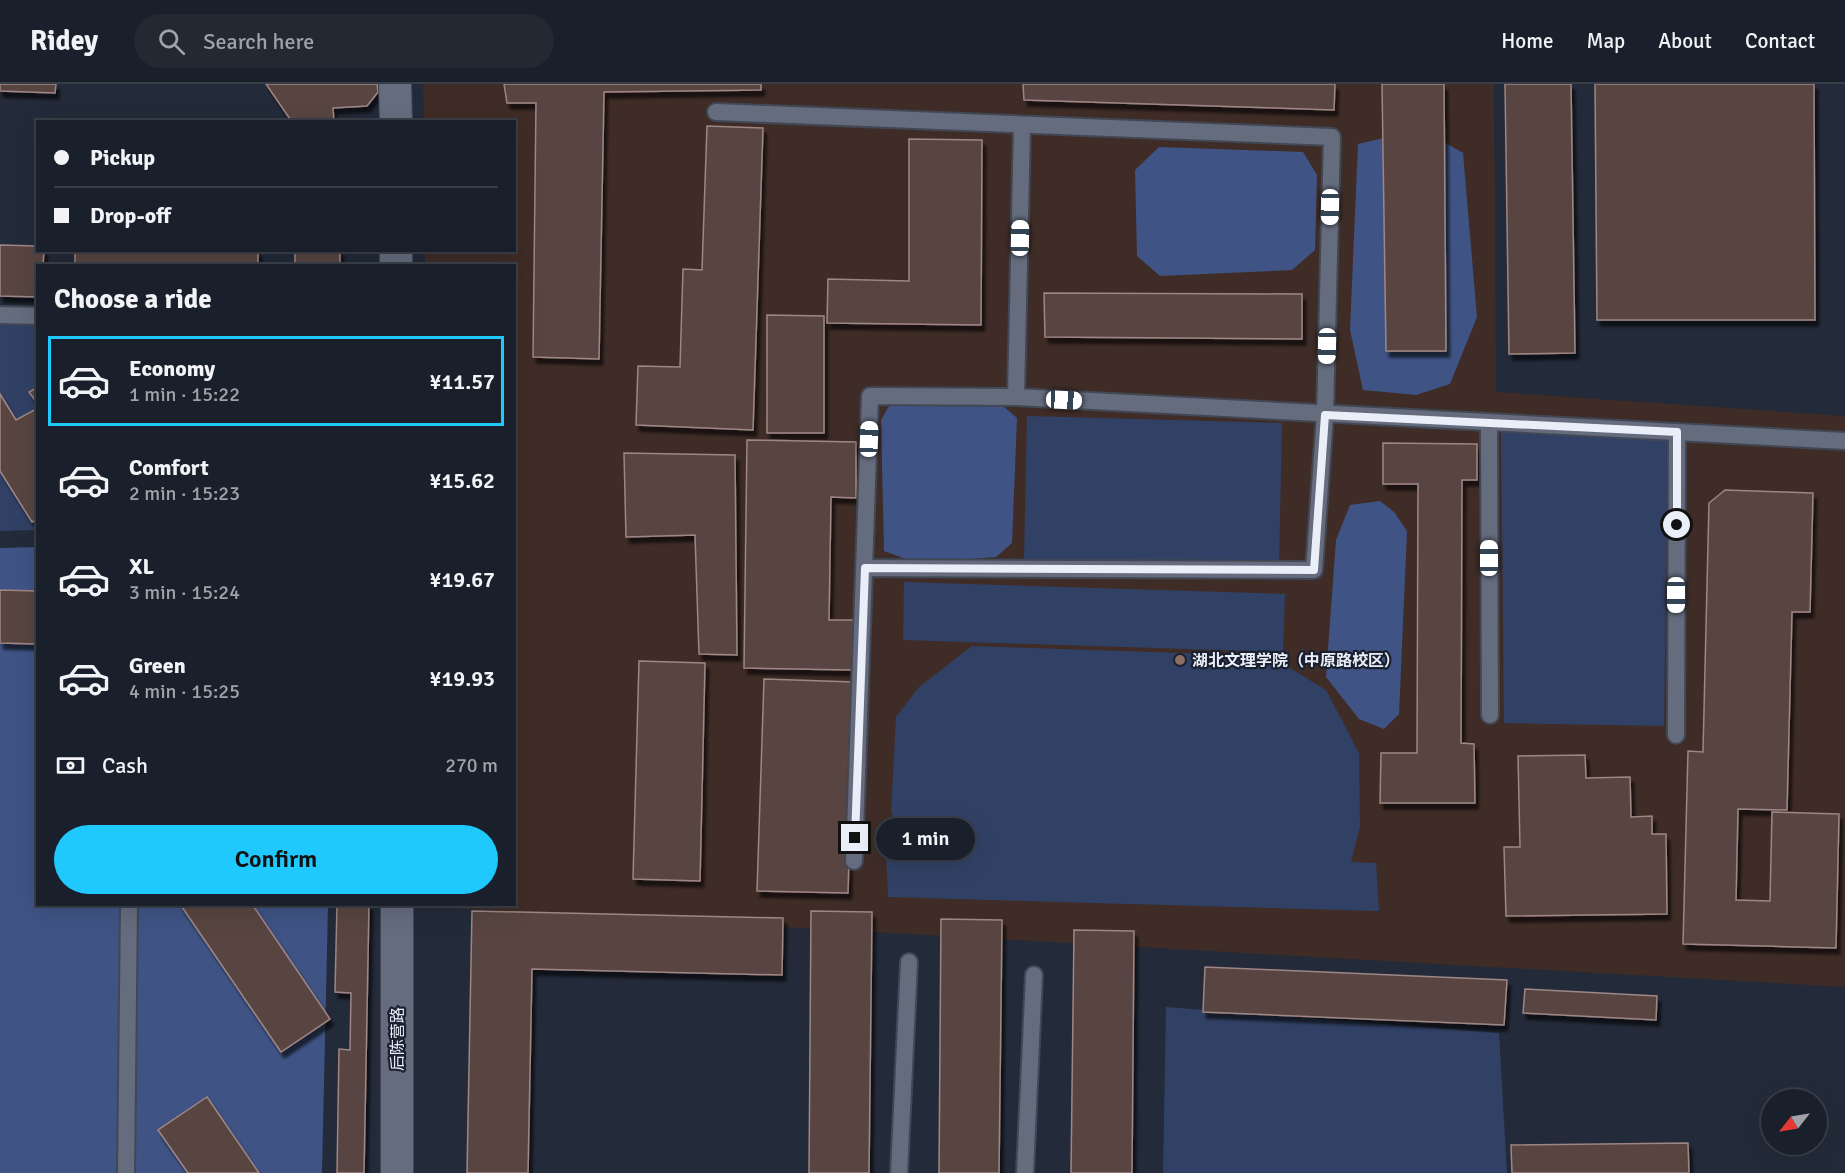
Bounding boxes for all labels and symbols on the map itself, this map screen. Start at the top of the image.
car [1321,189,1339,225]
car [1011,220,1029,256]
car [1318,328,1336,364]
car [1046,390,1082,410]
car [859,421,879,457]
route start [1663,511,1690,538]
car [1480,540,1498,576]
car [1667,577,1685,613]
place label: 湖北文理学院（中原路校区） [1192,651,1400,671]
marker: 湖北文理学院（中原路校区） [1173,653,1187,667]
callout: 1 min [876,817,975,859]
route end [841,824,868,851]
street label: 后陈营路 [388,1007,408,1071]
north arrow [1761,1089,1827,1155]

